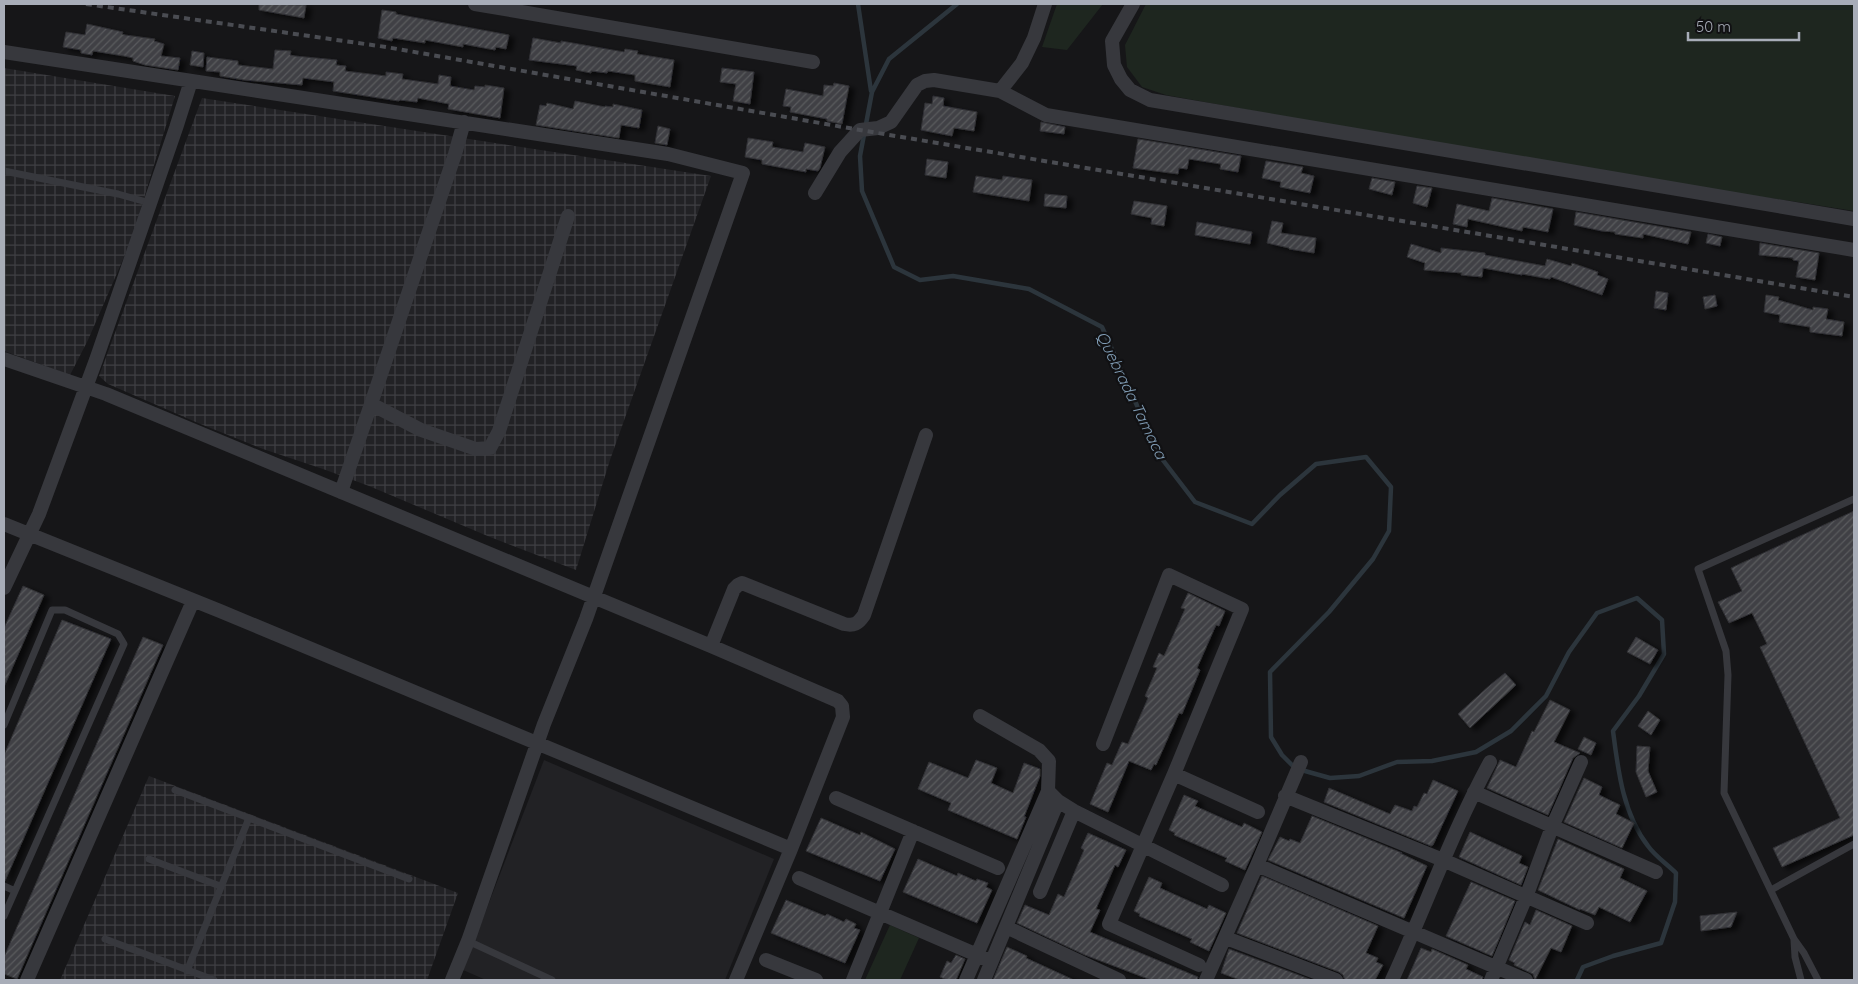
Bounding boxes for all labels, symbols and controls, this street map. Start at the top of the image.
scale bar [1688,10,1799,42]
text: 50 m [1696,17,1731,36]
water label: Quebrada Tamaca [1092,328,1172,463]

